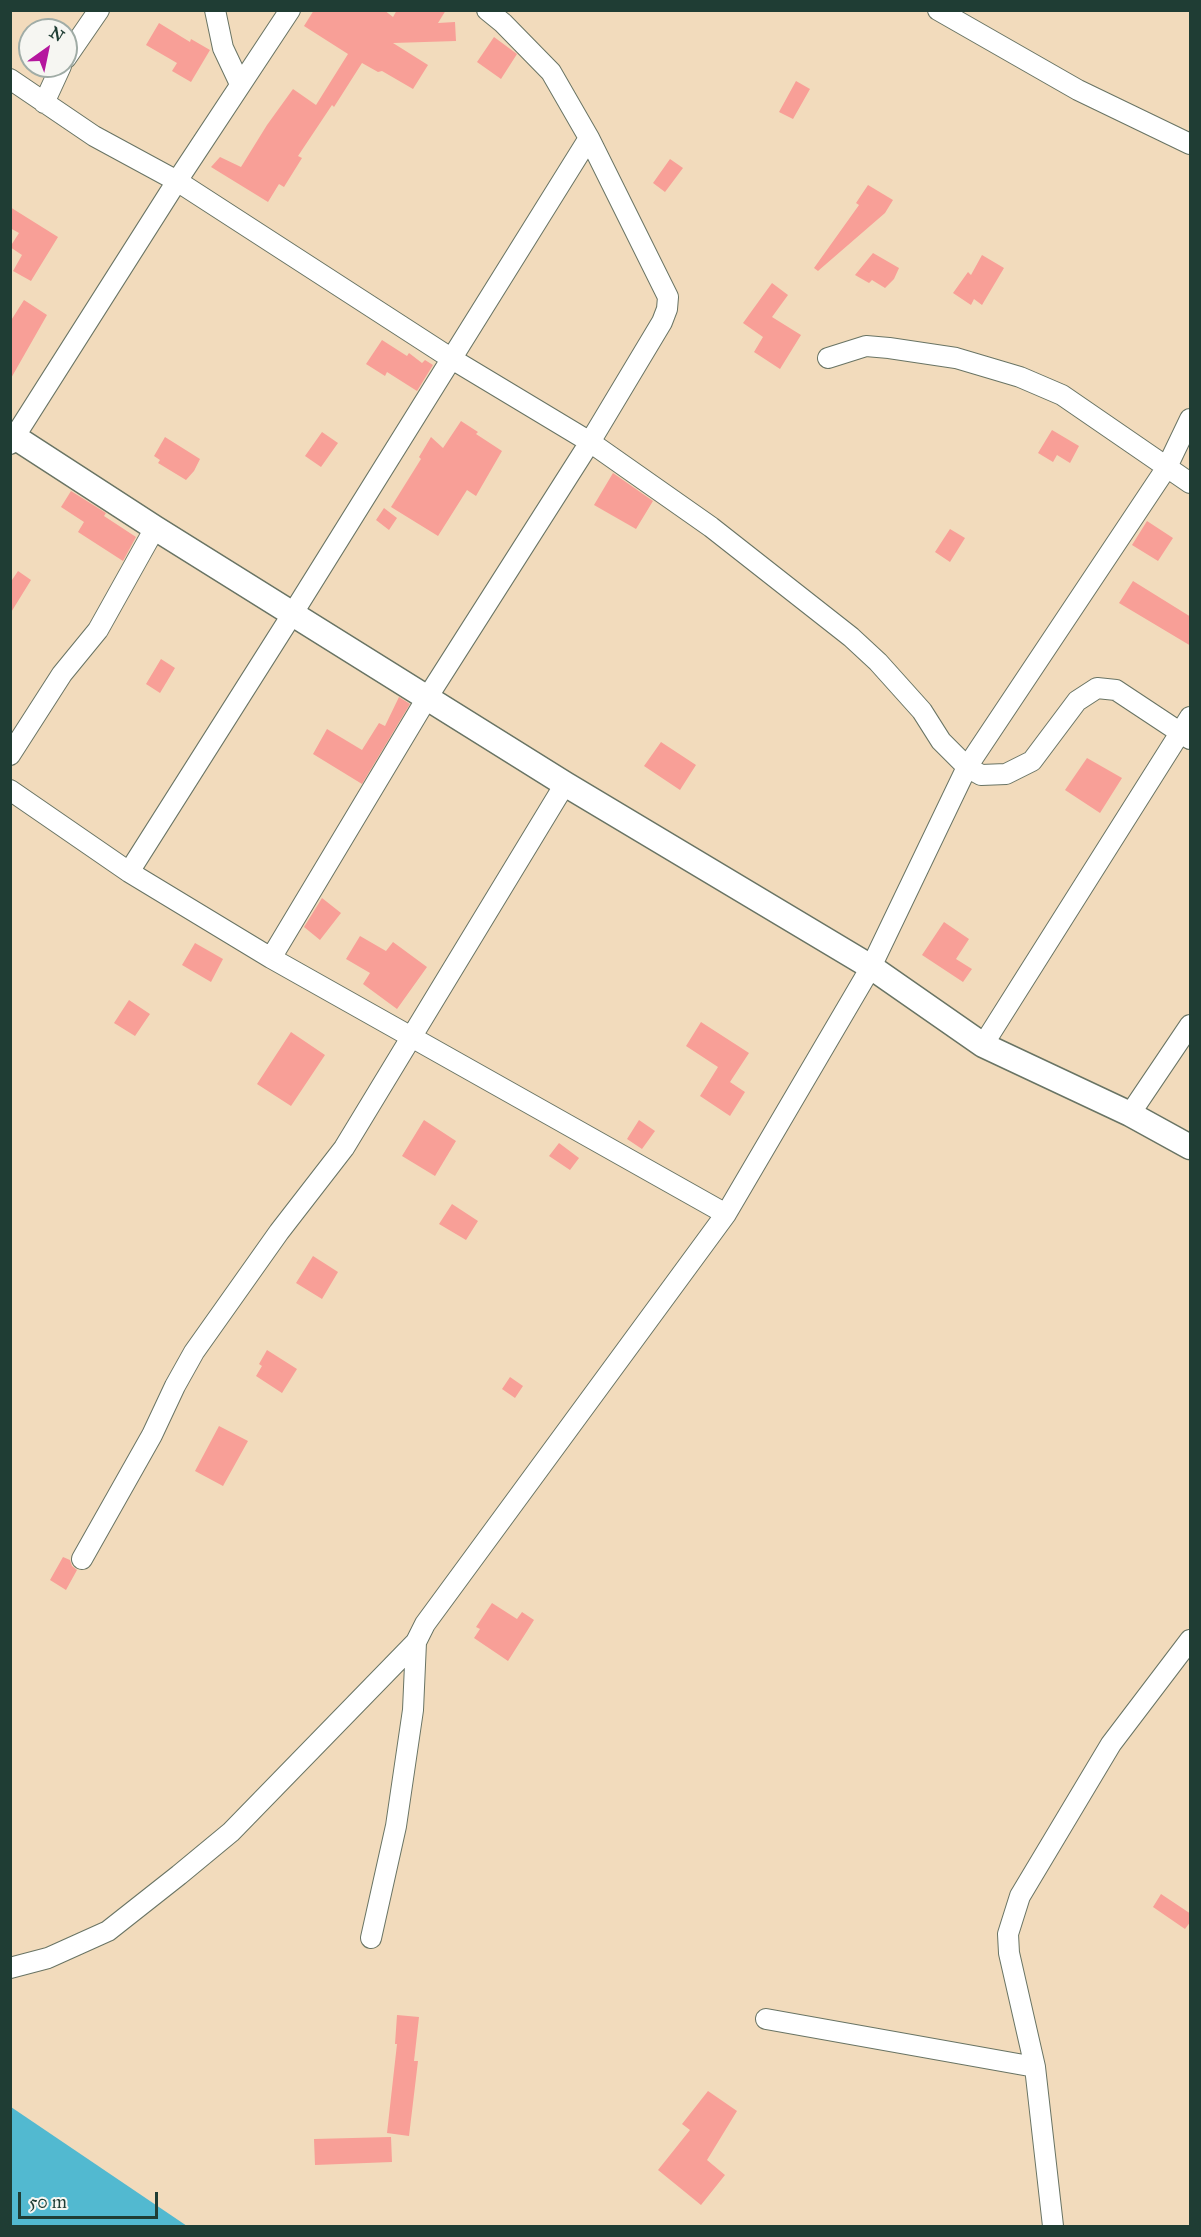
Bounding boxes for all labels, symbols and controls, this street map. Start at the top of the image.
north arrow [18,18,78,78]
text: N [46,22,68,46]
scale bar [21,2180,160,2218]
text: 50 m [29,2191,67,2213]

